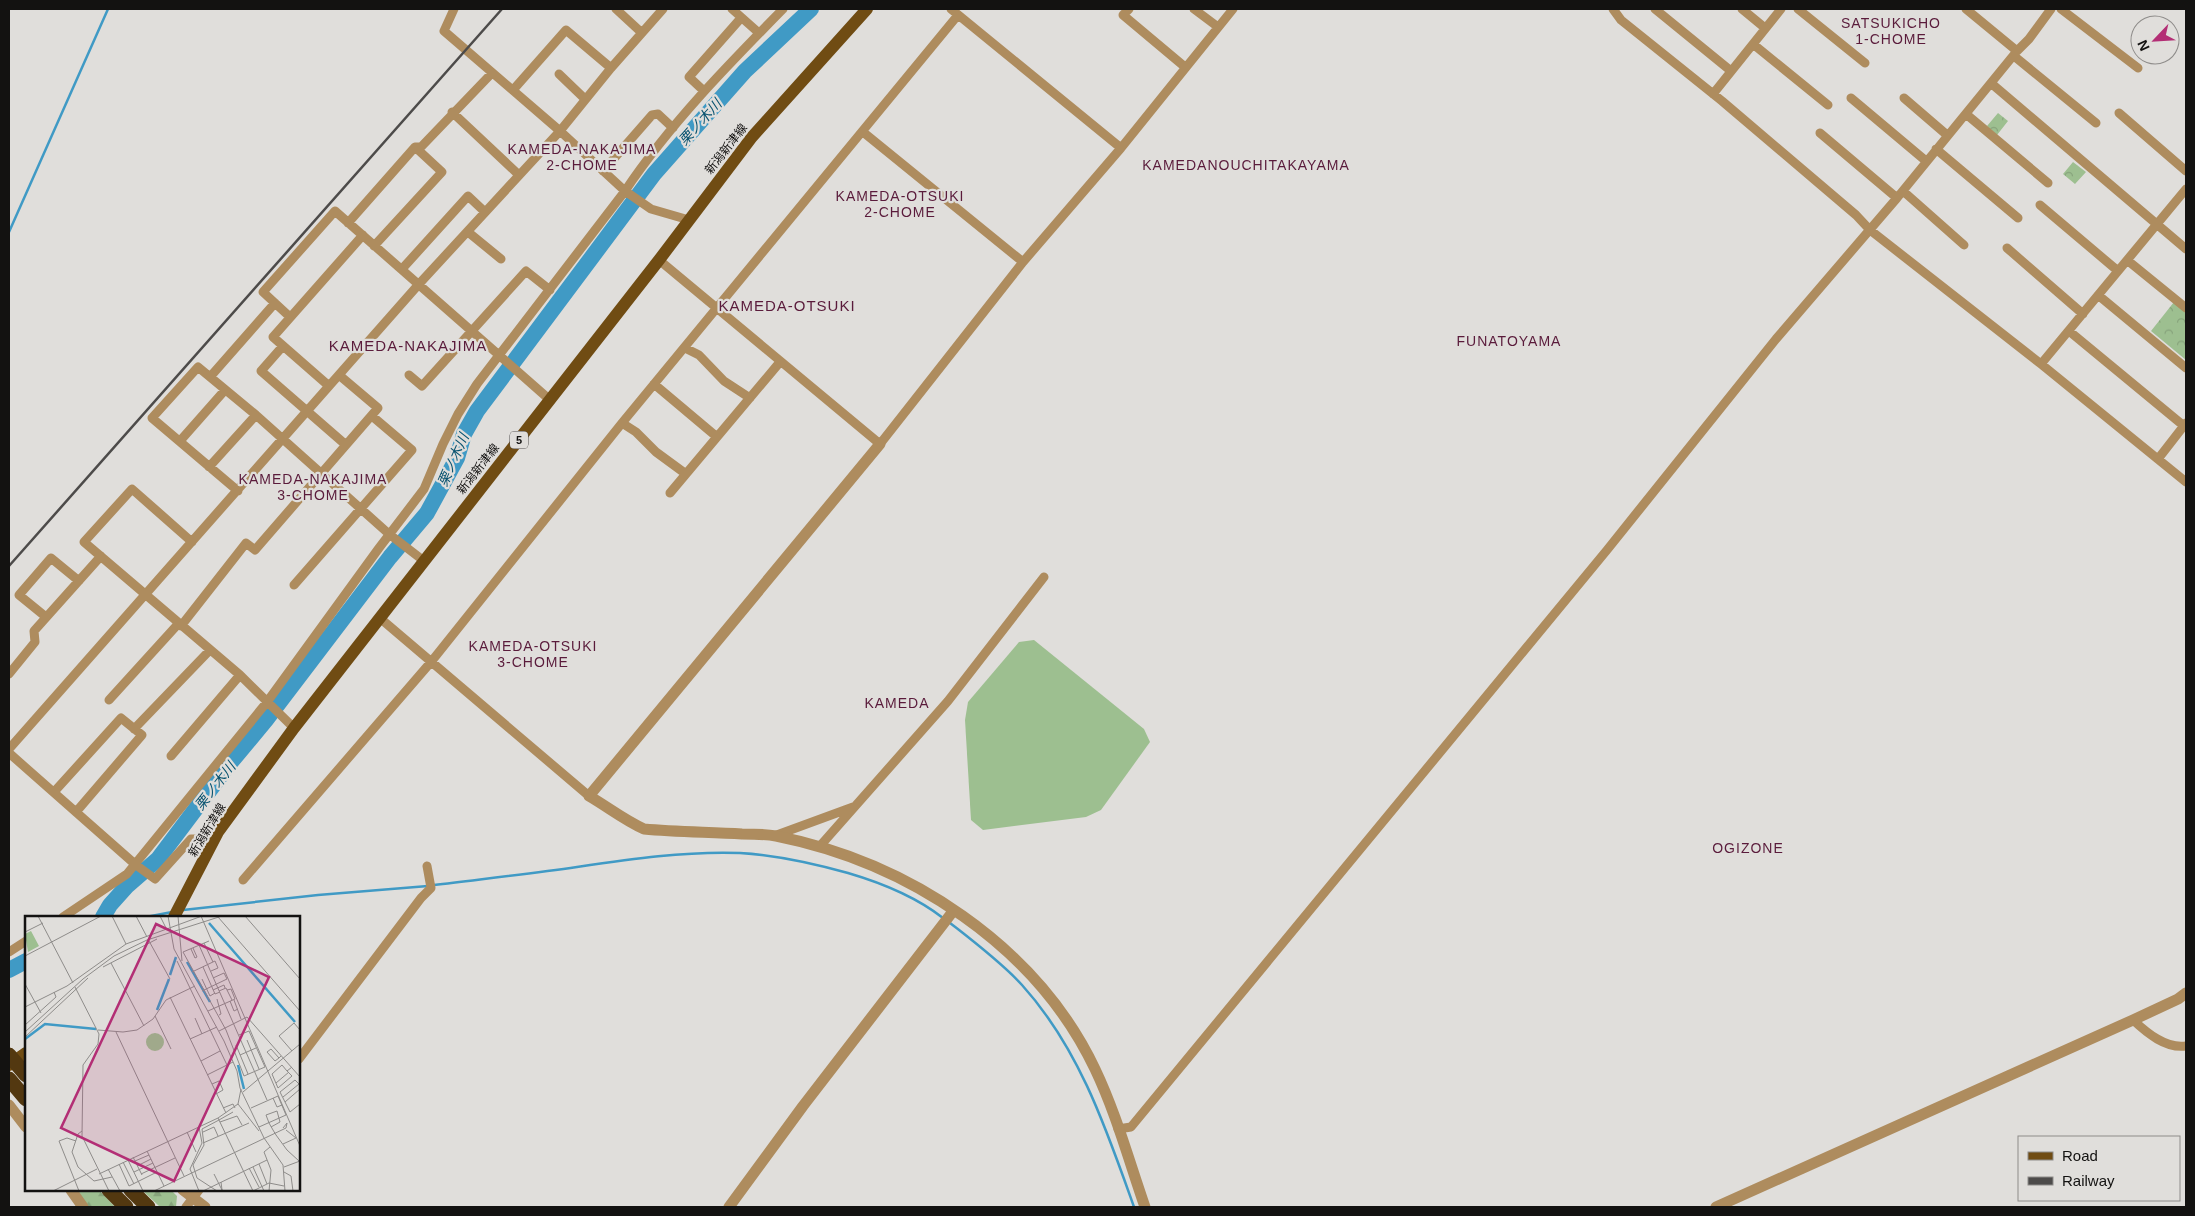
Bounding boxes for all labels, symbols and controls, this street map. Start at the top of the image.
district label: SATSUKICHO 1-CHOME [1841,15,1941,47]
north arrow [2130,15,2180,65]
text: N [2134,38,2153,53]
water label: 栗ノ木川 [675,94,726,148]
street label: 新潟新津線 [702,121,750,177]
district label: KAMEDA-NAKAJIMA 2-CHOME [508,141,656,173]
district label: KAMEDANOUCHITAKAYAMA [1142,157,1350,173]
district label: KAMEDA-OTSUKI 2-CHOME [836,188,964,220]
district label: KAMEDA-OTSUKI [718,297,856,314]
district label: FUNATOYAMA [1457,333,1561,349]
district label: KAMEDA-NAKAJIMA [329,337,487,354]
water label: 栗ノ木川 [434,429,473,489]
road number: 5 [510,432,528,448]
street label: 新潟新津線 [454,441,502,497]
district label: KAMEDA-NAKAJIMA 3-CHOME [239,471,387,503]
district label: KAMEDA-OTSUKI 3-CHOME [469,638,597,670]
district label: KAMEDA [864,695,930,711]
water label: 栗ノ木川 [191,757,240,813]
street label: 新潟新津線 [186,801,228,859]
district label: OGIZONE [1712,840,1784,856]
inset map [25,916,300,1191]
legend [2018,1136,2180,1201]
text: Road [2062,1147,2098,1164]
text: Railway [2062,1172,2115,1189]

